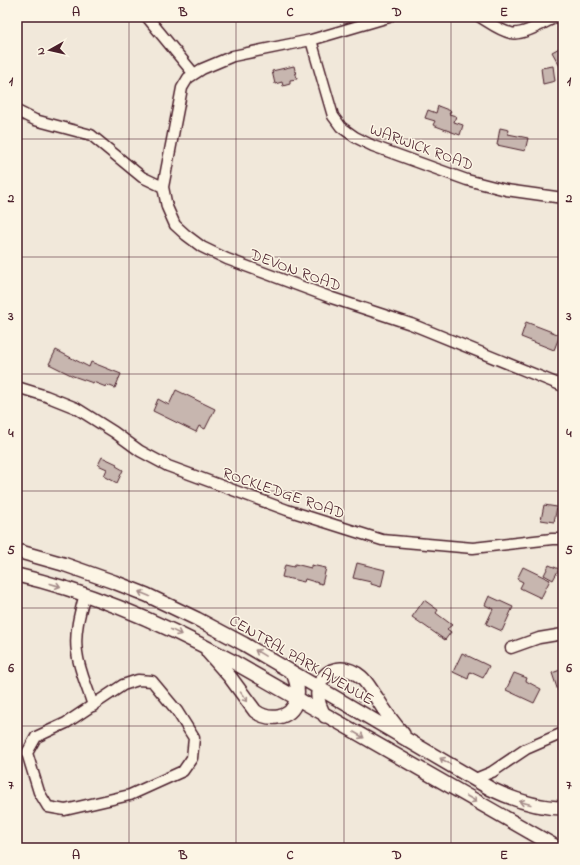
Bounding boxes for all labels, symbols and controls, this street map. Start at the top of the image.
text: A [72,3,80,22]
text: B [178,3,188,22]
text: C [286,3,294,22]
text: D [391,3,402,22]
text: E [500,3,508,22]
north arrow [30,30,70,70]
text: N [33,46,50,56]
text: 1 [9,72,14,91]
text: 1 [567,72,572,91]
street label: WARWICK ROAD [366,118,477,178]
text: 2 [7,189,15,208]
text: 2 [565,189,573,208]
street label: DEVON ROAD [245,243,344,298]
text: 3 [7,307,14,326]
text: 3 [565,307,572,326]
text: 4 [7,424,14,443]
text: 4 [565,424,572,443]
street label: ROCKLEDGE ROAD [219,462,348,526]
text: 5 [7,541,15,560]
text: 5 [565,541,573,560]
one-way arrow [48,582,61,589]
one-way arrow [139,590,151,597]
street label: CENTRAL PARK AVENUE [224,609,378,712]
one-way arrow [169,629,181,636]
one-way arrow [254,649,266,657]
text: 6 [7,659,14,678]
text: 6 [565,659,572,678]
one-way arrow [240,691,248,702]
one-way arrow [353,732,365,739]
one-way arrow [439,757,451,765]
text: 7 [8,776,14,795]
text: 7 [566,776,572,795]
one-way arrow [466,796,478,804]
one-way arrow [518,798,531,806]
text: A [72,846,80,865]
text: B [178,846,188,865]
text: C [286,846,294,865]
text: D [391,846,402,865]
text: E [500,846,508,865]

